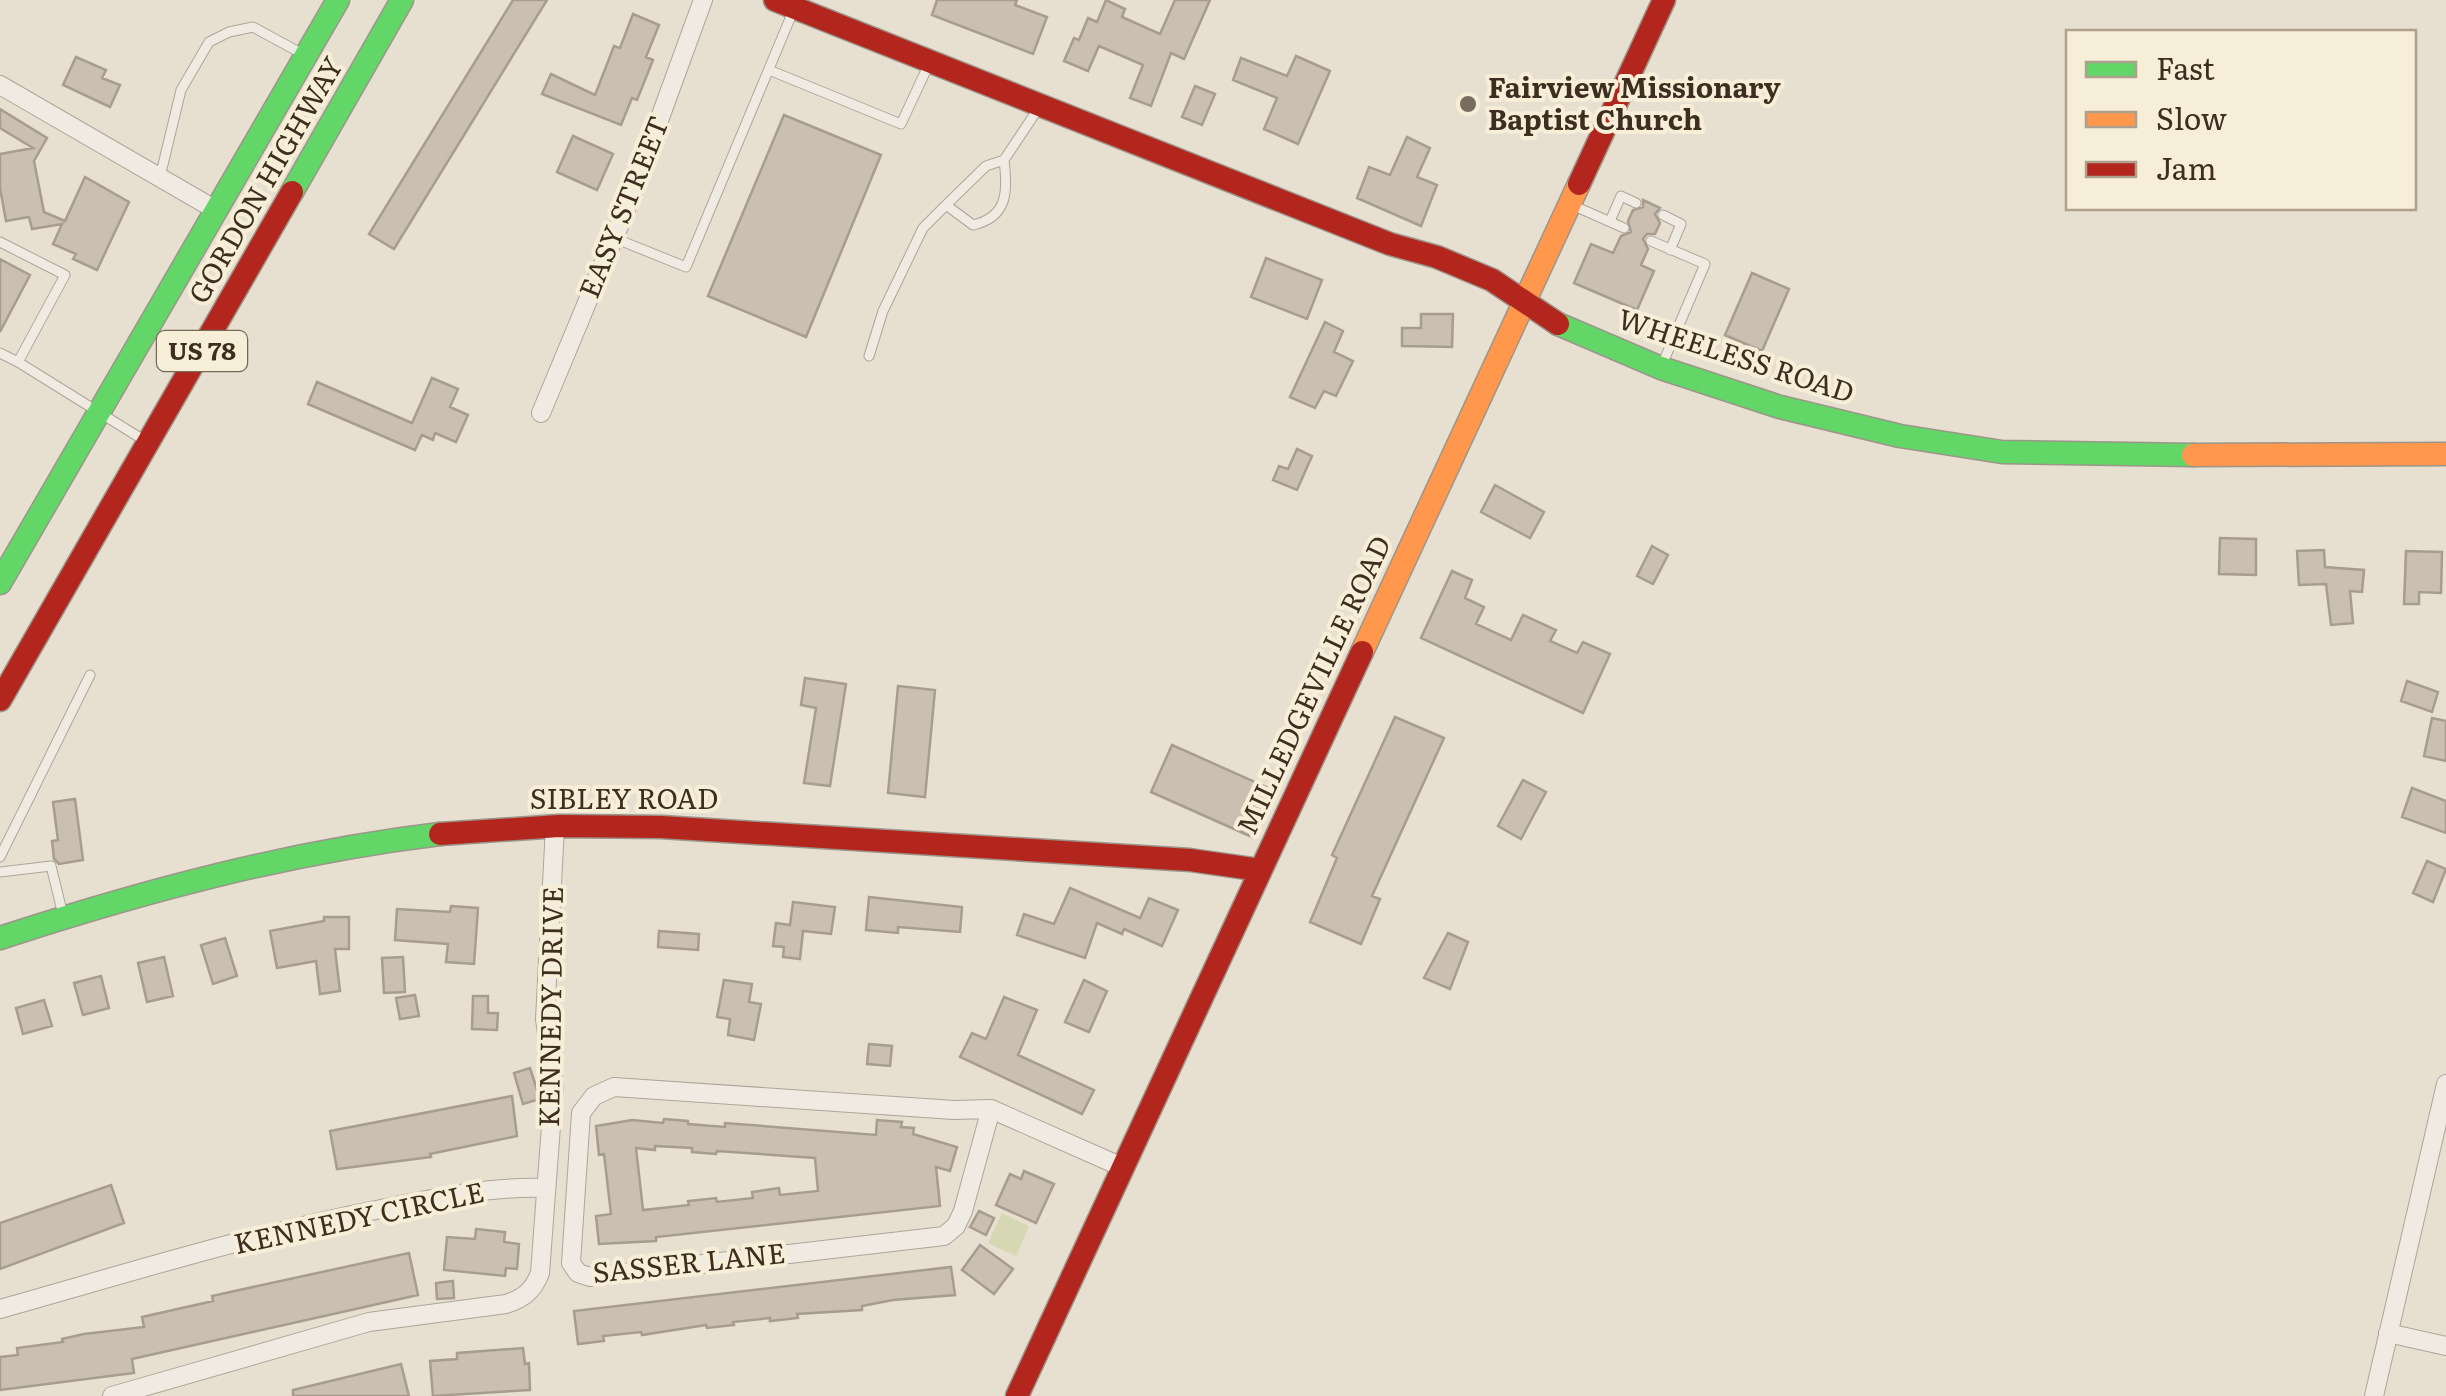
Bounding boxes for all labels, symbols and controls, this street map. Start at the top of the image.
legend [2066,30,2416,210]
text: Fast [2156,45,2215,89]
street label: GORDON HIGHWAY [176,48,352,310]
place label: Fairview Missionary Baptist Church [1488,65,1781,139]
marker: Fairview Missionary Baptist Church [1457,93,1479,115]
text: Slow [2156,95,2227,139]
street label: EASY STREET [567,109,678,304]
text: Jam [2156,145,2216,189]
street label: WHEELESS ROAD [1613,296,1860,412]
road number: US 78 [157,331,247,371]
street label: MILLEDGEVILLE ROAD [1224,528,1400,841]
street label: SIBLEY ROAD [530,776,718,818]
street label: KENNEDY DRIVE [526,886,572,1128]
street label: KENNEDY CIRCLE [230,1169,488,1263]
street label: SASSER LANE [590,1230,787,1292]

